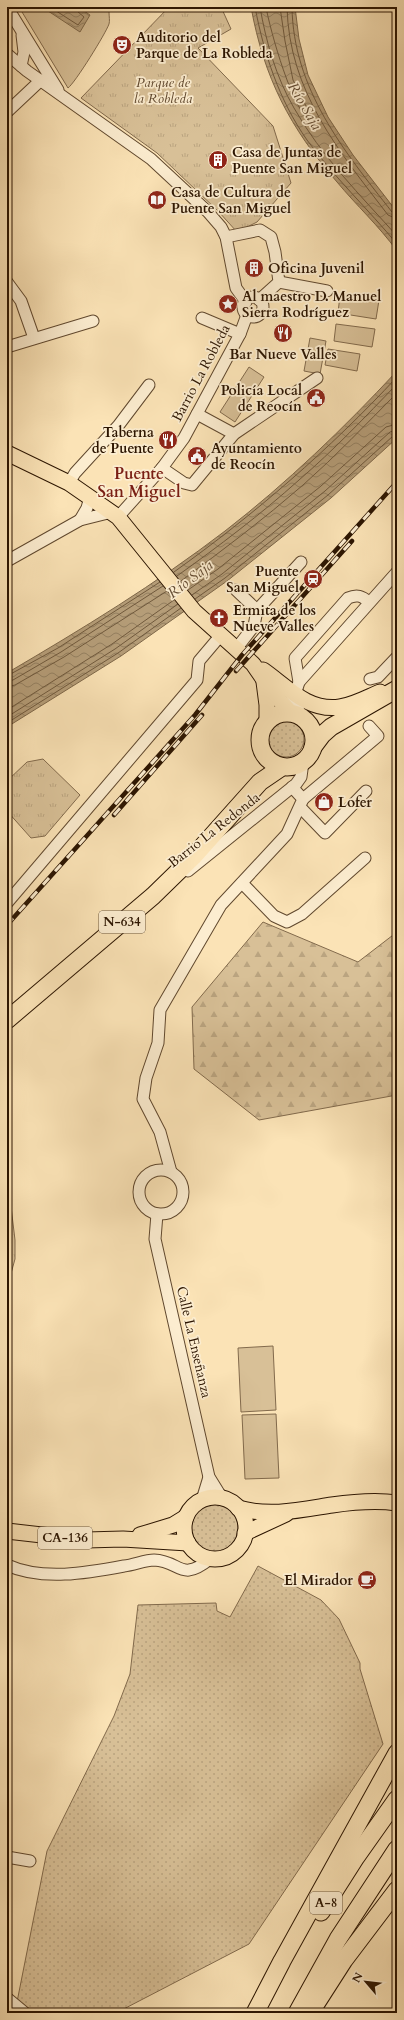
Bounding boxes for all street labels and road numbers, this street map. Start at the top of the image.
street label: Barrio La Robleda [167,321,235,425]
street label: Barrio La Redonda [164,788,264,872]
road number: N-634 [99,911,145,933]
street label: Calle La Enseñanza [172,1284,216,1400]
road number: CA-136 [38,1527,92,1549]
road number: A-8 [310,1892,342,1914]

